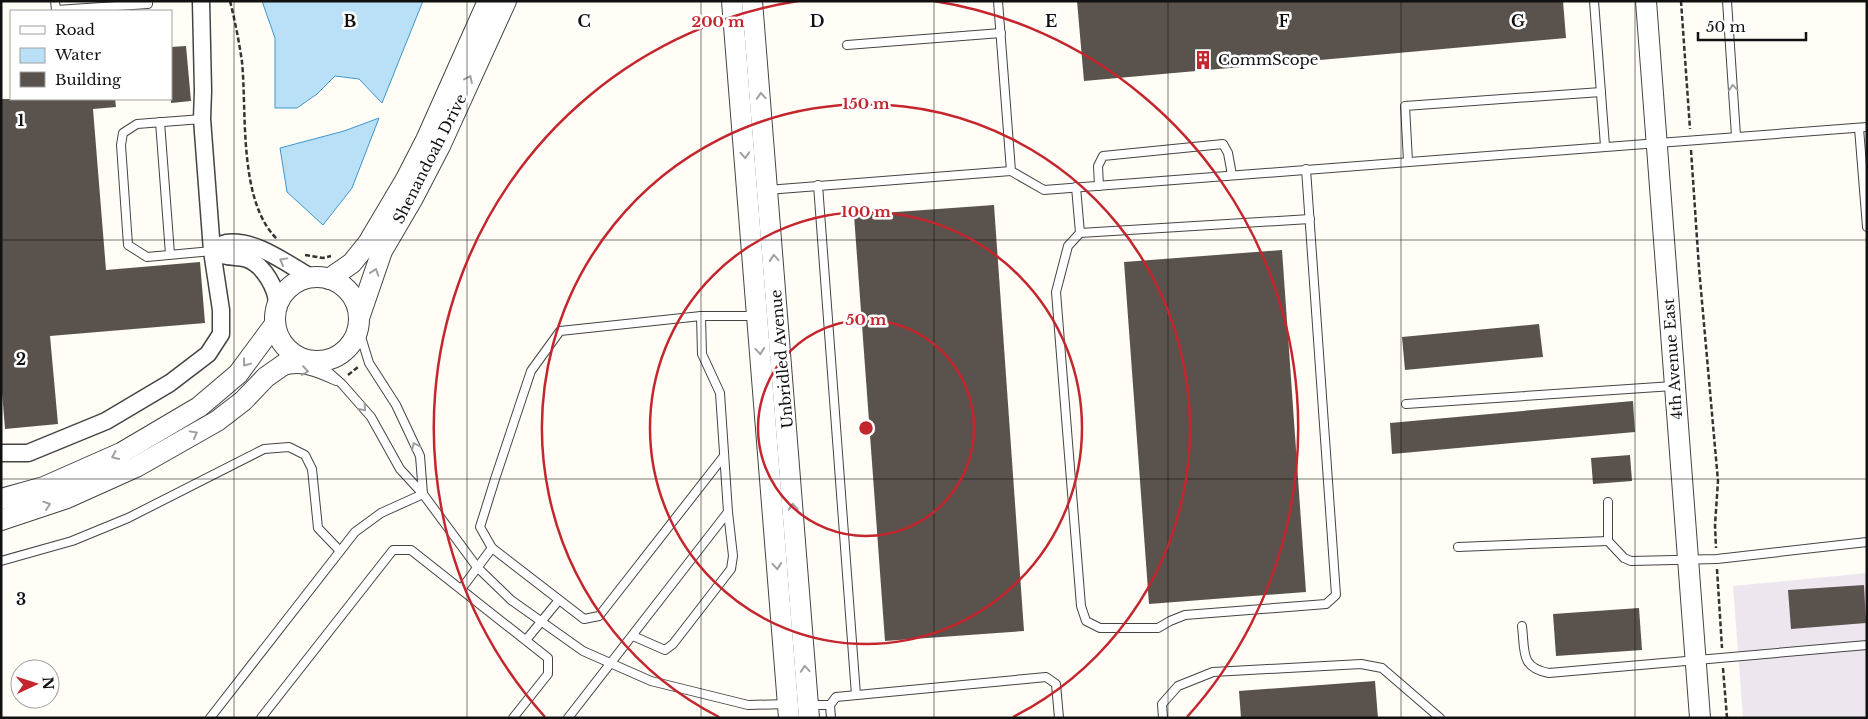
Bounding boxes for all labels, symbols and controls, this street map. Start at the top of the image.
legend [10,10,172,100]
scale bar [1698,10,1806,42]
text: B [344,11,357,31]
text: C [577,11,591,31]
text: D [810,11,824,31]
text: E [1045,11,1057,31]
text: F [1278,11,1290,31]
text: G [1511,11,1525,31]
text: 200 m [692,12,745,31]
text: 50 m [1706,17,1746,36]
text: Road [55,20,95,39]
text: Water [54,45,102,64]
building icon: CommScope [1192,49,1214,71]
place label: CommScope [1218,50,1318,69]
text: Building [55,70,122,89]
one-way arrow [463,75,474,84]
one-way arrow [1727,84,1738,92]
street label: Shenandoah Drive [389,91,471,227]
one-way arrow [755,92,766,100]
text: 150 m [842,94,890,113]
text: 1 [18,110,25,130]
one-way arrow [739,151,750,159]
text: 100 m [841,202,891,221]
one-way arrow [768,254,779,262]
one-way arrow [279,258,288,268]
one-way arrow [369,268,379,277]
street label: Unbridled Avenue [766,289,797,429]
street label: 4th Avenue East [1659,297,1686,420]
text: 50 m [846,310,887,329]
one-way arrow [754,348,765,356]
text: 2 [16,349,26,369]
one-way arrow [243,357,252,367]
one-way arrow [300,365,309,375]
one-way arrow [357,402,366,411]
centre of rings [857,419,875,437]
one-way arrow [188,431,197,441]
one-way arrow [411,442,422,451]
one-way arrow [111,450,120,461]
one-way arrow [43,500,51,510]
one-way arrow [788,503,799,511]
one-way arrow [771,562,782,570]
text: 3 [16,589,26,609]
north arrow [10,659,60,709]
one-way arrow [800,665,811,673]
text: N [39,676,57,690]

